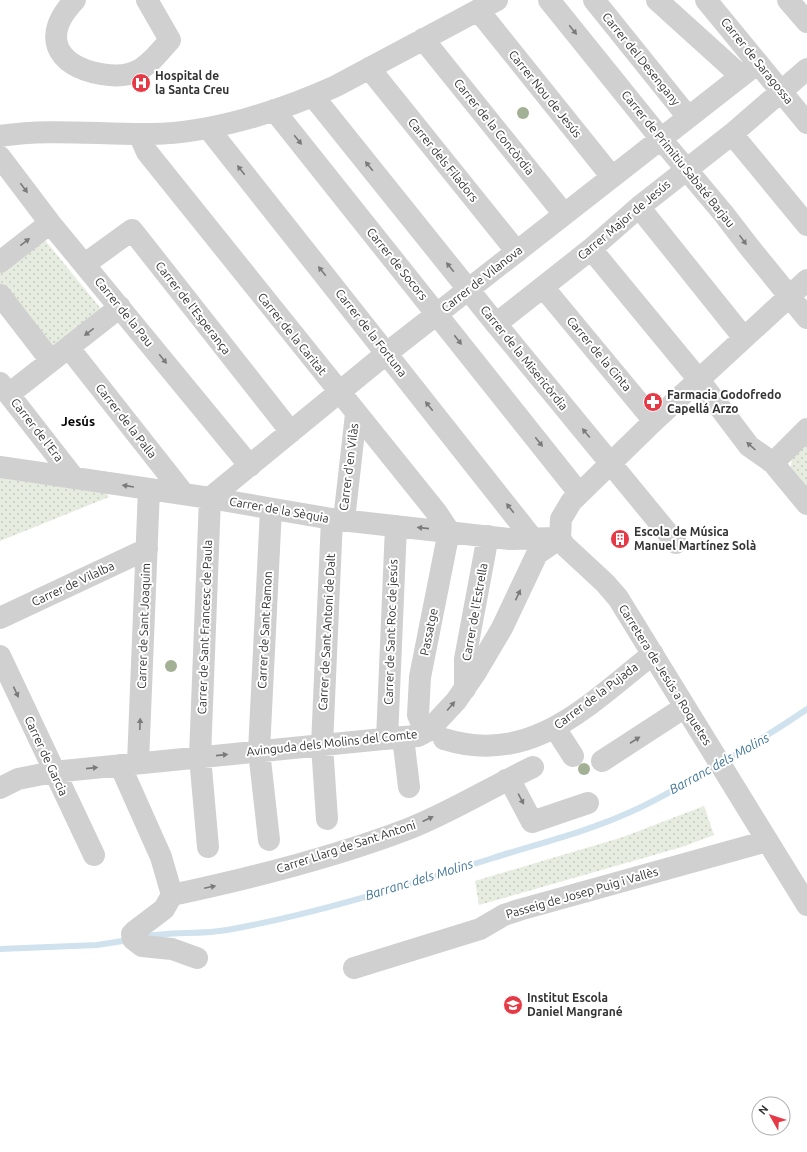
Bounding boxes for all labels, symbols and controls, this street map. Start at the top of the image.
street label: Carrer del Desengany [600,10,683,108]
street label: Carrer de Saragossa [719,15,796,106]
one-way arrow [569,25,577,36]
street label: Carrer Nou de Jesús [506,48,584,140]
place label: Hospital de la Santa Creu [155,69,229,96]
hospital icon: Hospital de la Santa Creu [130,72,152,94]
street label: Carrer de la Concòrdia [452,76,537,177]
street label: Carrer de Primitiu Sabaté Barjau [619,88,738,230]
street label: Carrer dels Filadors [406,115,481,204]
one-way arrow [294,135,303,146]
one-way arrow [364,160,373,171]
one-way arrow [237,164,245,175]
street label: Carrer Major de Jesús [575,177,673,262]
one-way arrow [19,182,28,193]
street label: Carrer de Socors [364,225,430,302]
one-way arrow [739,234,747,245]
one-way arrow [20,238,31,247]
street label: Carrer de Vilanova [439,243,525,314]
street label: Carrer de l'Esperança [153,259,234,357]
one-way arrow [446,262,454,273]
one-way arrow [318,266,326,277]
street label: Carrer de la Pau [93,275,156,349]
street label: Carrer de la Fortuna [333,286,410,379]
street label: Carrer de la Caritat [255,290,330,377]
street label: Carrer de la Misericòrdia [478,303,571,413]
street label: Carrer de la Cinta [565,314,634,393]
one-way arrow [84,327,95,336]
one-way arrow [453,335,462,346]
one-way arrow [158,354,167,365]
street label: Carrer de la Palla [93,381,159,460]
place label: Farmacia Godofredo Capellá Arzo [667,388,781,415]
pharmacy icon: Farmacia Godofredo Capellá Arzo [642,391,664,413]
street label: Carrer de l'Era [9,396,66,464]
one-way arrow [425,401,433,411]
district label: Jesús [61,414,95,428]
street label: Carrer d'en Vilàs [337,422,360,511]
one-way arrow [581,428,590,438]
one-way arrow [534,437,543,448]
one-way arrow [746,442,756,451]
one-way arrow [122,483,135,489]
street label: Carrer de la Sèquia [228,494,330,525]
one-way arrow [506,502,514,513]
one-way arrow [417,525,429,532]
place label: Escola de Música Manuel Martínez Solà [634,525,756,552]
building icon: Escola de Música Manuel Martínez Solà [609,528,631,550]
street label: Carrer de Sant Francesc de Paula [195,539,214,715]
street label: Carrer de Sant Antoni de Dalt [316,553,337,711]
street label: Carrer de Vilalba [29,559,116,608]
street label: Carrer de Sant Roc de jesús [381,559,400,705]
street label: Carrer de l'Estrella [459,562,490,662]
street label: Carrer de Sant Joaquim [135,563,152,689]
street label: Carrer de Sant Ramon [255,571,274,689]
one-way arrow [515,590,521,601]
street label: Carretera de Jesús a Roquetes [617,602,714,747]
street label: Passatge [417,607,440,657]
street label: Carrer de la Pujada [551,660,640,731]
one-way arrow [13,686,19,697]
one-way arrow [447,701,456,712]
street label: Carrer de Garcia [22,714,71,798]
one-way arrow [136,718,143,730]
street label: Avinguda dels Molins del Comte [246,727,418,758]
water label: Barranc dels Molins [667,729,772,796]
one-way arrow [630,736,640,744]
one-way arrow [216,752,228,758]
one-way arrow [86,764,98,771]
one-way arrow [518,794,524,805]
one-way arrow [422,816,434,822]
street label: Carrer Llarg de Sant Antoni [275,818,417,875]
water label: Barranc dels Molins [363,856,475,902]
street label: Passeig de Josep Puig i Vallès [504,865,659,921]
one-way arrow [204,883,216,889]
place label: Institut Escola Daniel Mangrané [527,991,623,1018]
school or university icon: Institut Escola Daniel Mangrané [502,994,524,1016]
north arrow [751,1096,791,1136]
text: N [756,1103,770,1117]

